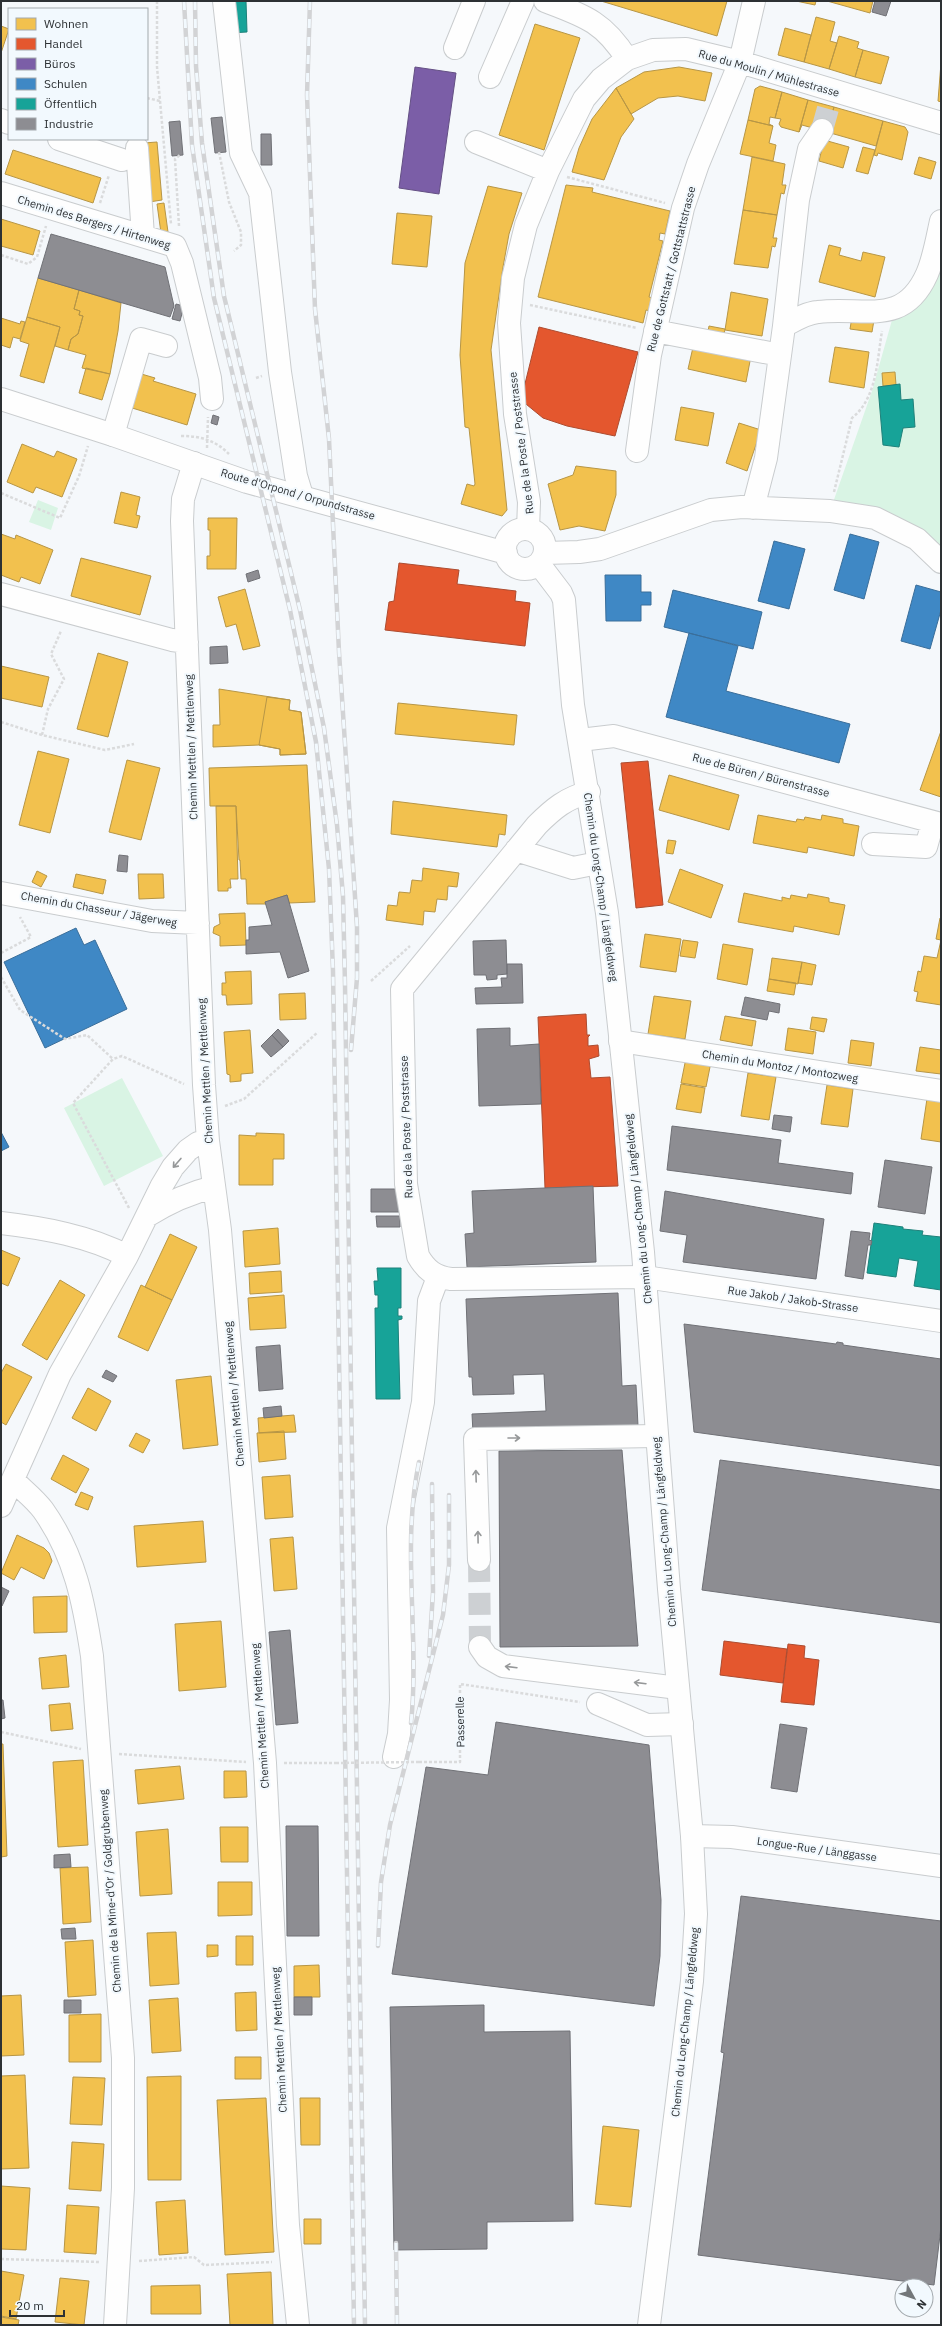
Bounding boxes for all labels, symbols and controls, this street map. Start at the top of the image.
legend [8,8,148,140]
text: Wohnen [44,16,88,31]
text: Handel [44,36,83,51]
street label: Rue du Moulin / Mühlestrasse [697,46,841,100]
text: Büros [44,56,76,71]
text: Schulen [44,76,87,91]
text: Öffentlich [44,96,97,111]
text: Industrie [44,116,94,131]
street label: Rue de Gottstatt / Gottstattstrasse [644,185,698,353]
street label: Chemin des Bergers / Hirtenweg [16,192,172,252]
street label: Rue de la Poste / Poststrasse [505,371,537,515]
street label: Route d'Orpond / Orpundstrasse [219,465,377,523]
street label: Chemin Mettlen / Mettlenweg [181,674,201,820]
street label: Rue de Büren / Bürenstrasse [691,750,831,800]
street label: Chemin du Long-Champ / Längfeldweg [581,792,621,983]
street label: Chemin du Chasseur / Jägerweg [20,888,178,930]
street label: Chemin Mettlen / Mettlenweg [194,998,216,1144]
street label: Chemin du Montoz / Montozweg [701,1047,859,1085]
street label: Rue de la Poste / Poststrasse [397,1055,415,1199]
street label: Chemin du Long-Champ / Längfeldweg [621,1113,655,1305]
one-way arrow [172,1158,181,1168]
street label: Rue Jakob / Jakob-Strasse [727,1283,859,1315]
street label: Chemin Mettlen / Mettlenweg [221,1321,247,1467]
one-way arrow [507,1434,520,1442]
street label: Chemin du Long-Champ / Längfeldweg [649,1436,679,1628]
one-way arrow [473,1470,480,1483]
one-way arrow [475,1531,482,1544]
street label: Chemin Mettlen / Mettlenweg [248,1643,272,1789]
one-way arrow [505,1663,518,1671]
one-way arrow [634,1679,647,1687]
street label: Passerelle [453,1696,467,1748]
street label: Chemin de la Mine-d'Or / Goldgrubenweg [96,1789,124,1993]
street label: Longue-Rue / Länggasse [756,1834,878,1864]
street label: Chemin du Long-Champ / Längfeldweg [668,1926,702,2118]
street label: Chemin Mettlen / Mettlenweg [268,1967,290,2113]
north arrow [894,2278,934,2318]
scale bar [10,2292,64,2318]
text: N [914,2297,930,2312]
text: 20 m [16,2298,44,2313]

